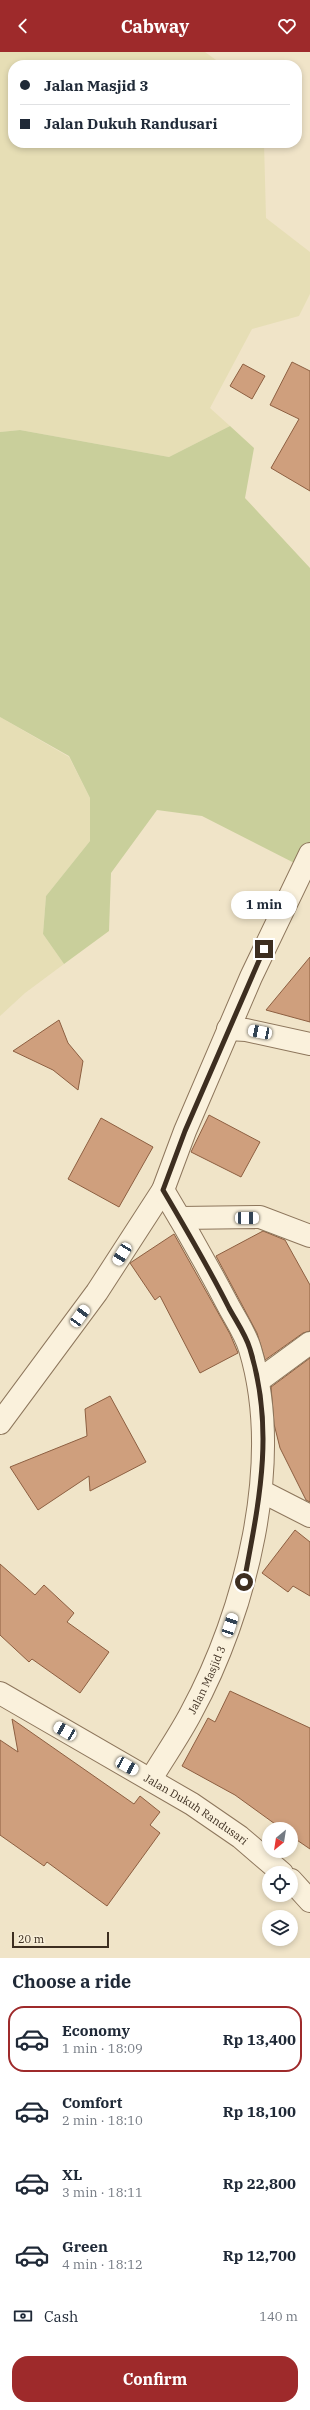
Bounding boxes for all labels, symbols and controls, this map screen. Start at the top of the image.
icon: back [12,15,34,37]
text: Cabway [121,15,189,38]
icon: heart [276,15,298,37]
text: Jalan Masjid 3 [44,76,149,95]
text: Jalan Dukuh Randusari [44,114,218,133]
callout: 1 min [231,891,297,919]
text: 1 min [246,896,282,913]
route end [255,940,273,958]
car [247,1024,273,1040]
car [235,1212,259,1224]
car [111,1241,133,1267]
car [68,1303,92,1329]
route start [235,1573,253,1591]
car [221,1612,239,1638]
street label: Jalan Masjid 3 [185,1644,228,1716]
car [52,1720,78,1742]
car [114,1755,140,1777]
street label: Jalan Dukuh Randusari [142,1771,251,1848]
north arrow [262,1822,298,1858]
map controls [262,1822,298,1946]
button: locate [262,1866,298,1902]
button: layers [262,1910,298,1946]
scale bar [12,1930,109,1949]
text: 20 m [18,1932,44,1946]
text: Choose a ride [12,1970,131,1993]
icon: car [14,2021,50,2057]
text: Economy [62,2021,130,2040]
text: Rp 13,400 [223,2030,296,2049]
text: 1 min · 18:09 [62,2040,143,2057]
icon: car [14,2093,50,2129]
text: Comfort [62,2093,122,2112]
text: Rp 18,100 [223,2102,296,2121]
text: 2 min · 18:10 [62,2112,143,2129]
icon: car [14,2165,50,2201]
text: XL [62,2165,82,2184]
text: Rp 22,800 [223,2174,296,2193]
text: 3 min · 18:11 [62,2184,143,2201]
icon: car [14,2237,50,2273]
text: Green [62,2237,108,2256]
text: Rp 12,700 [223,2246,296,2265]
text: 4 min · 18:12 [62,2256,143,2273]
icon: cash [12,2305,34,2327]
text: Cash [44,2307,78,2326]
text: 140 m [259,2308,298,2325]
button: Confirm [12,2356,298,2402]

